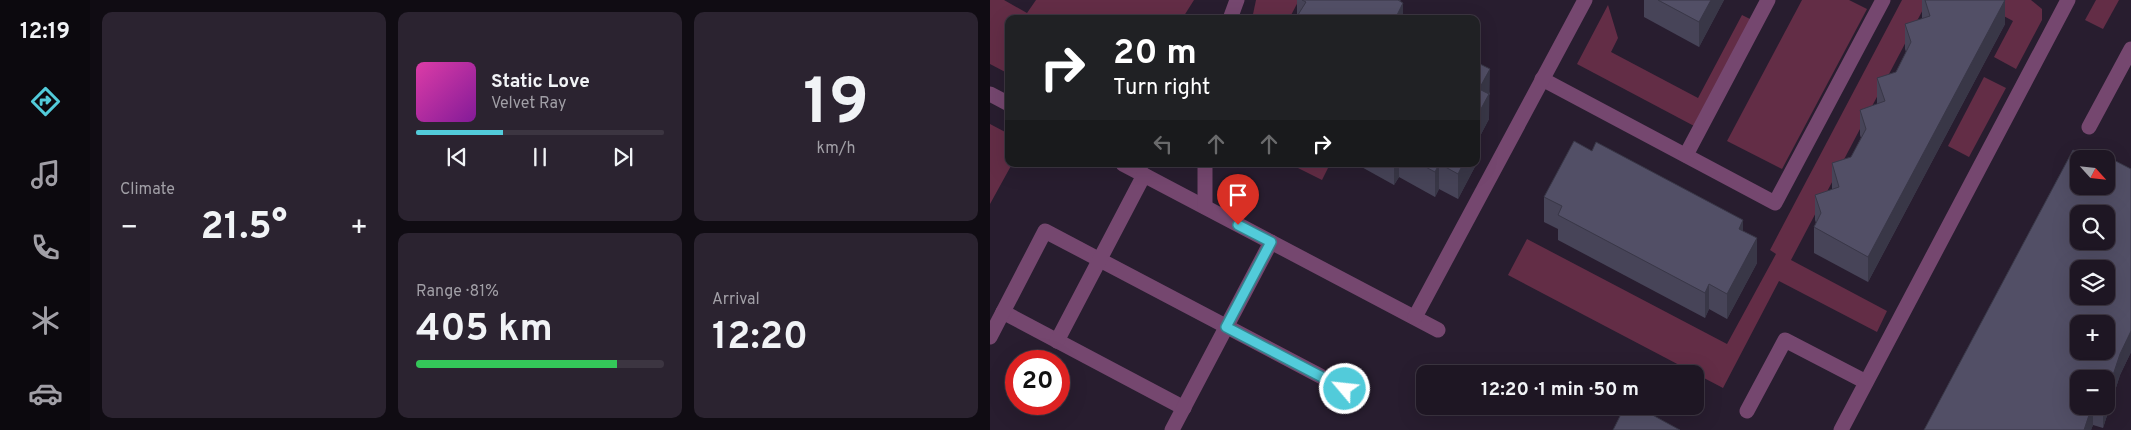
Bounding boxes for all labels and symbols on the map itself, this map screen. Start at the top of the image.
north arrow [2070,150,2115,195]
pin [1217,174,1259,225]
speed limit sign: 20 [1005,350,1070,415]
position arrow [1318,362,1370,414]

